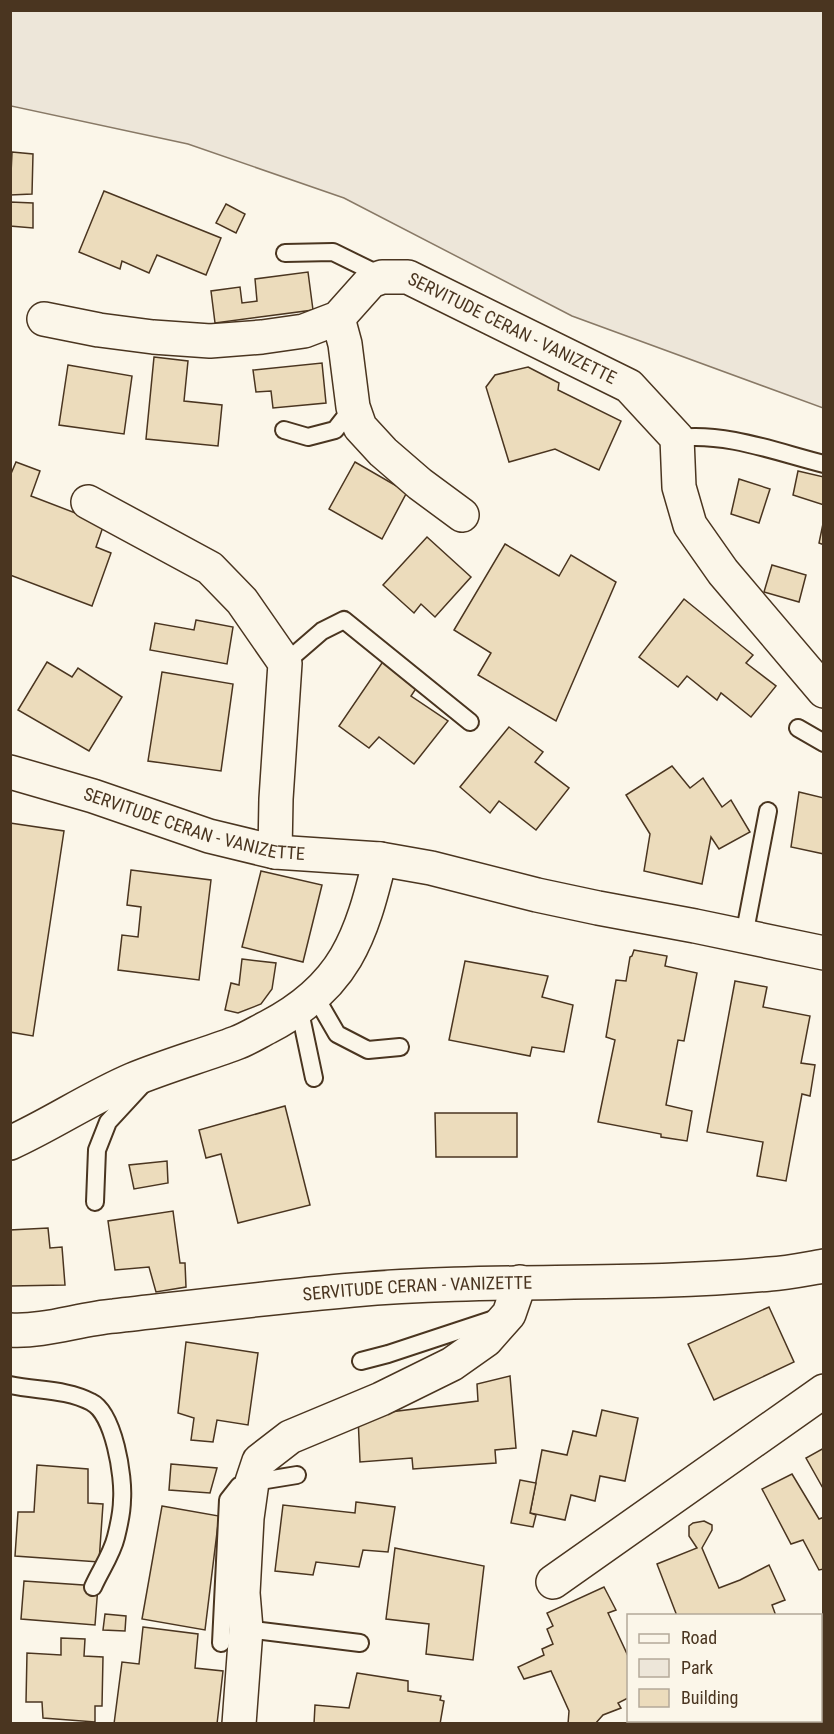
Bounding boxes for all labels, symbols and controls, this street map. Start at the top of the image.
street label: SERVITUDE CERAN - VANIZETTE [405,268,620,388]
street label: SERVITUDE CERAN - VANIZETTE [81,783,306,864]
street label: SERVITUDE CERAN - VANIZETTE [302,1272,532,1305]
legend [627,1614,822,1722]
text: Road [681,1627,717,1648]
text: Park [681,1657,713,1678]
text: Building [681,1687,738,1708]

